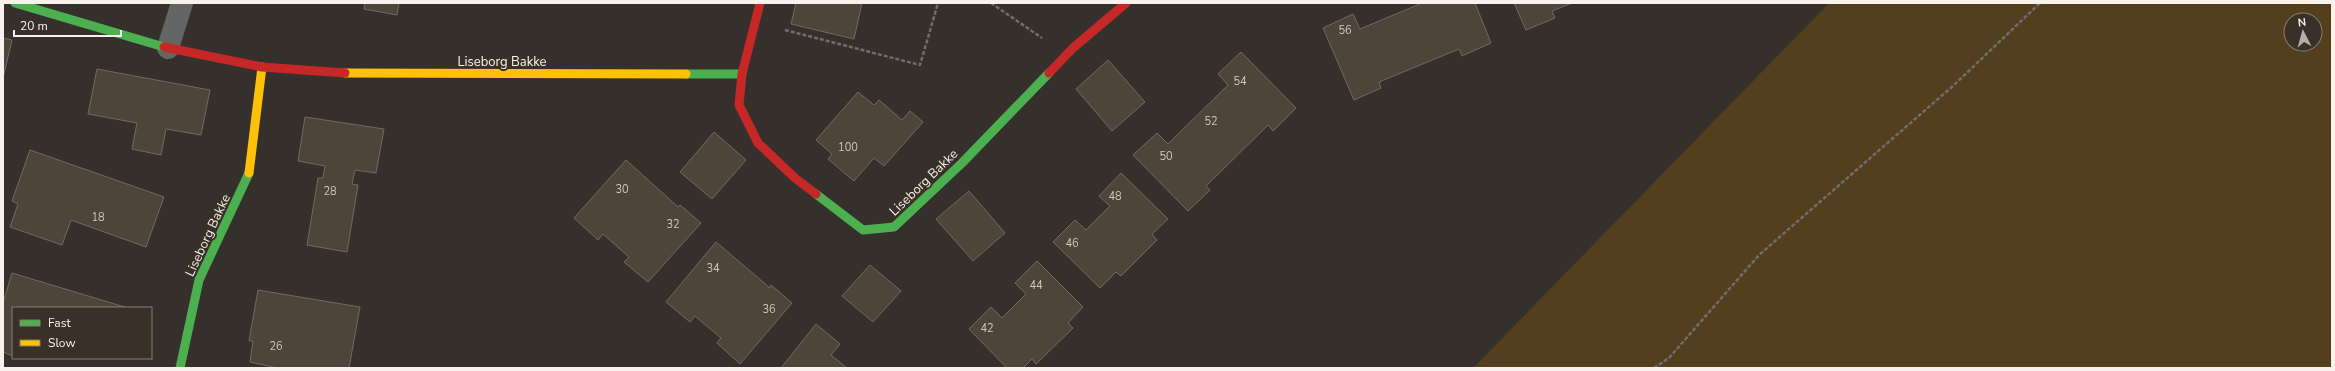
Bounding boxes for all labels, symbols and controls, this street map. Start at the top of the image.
scale bar [14,12,121,38]
north arrow [2283,12,2323,52]
text: N [2297,15,2307,30]
text: 20 m [20,18,48,34]
house number: 56 [1338,23,1352,38]
street label: Liseborg Bakke [457,53,547,71]
house number: 54 [1233,74,1247,89]
house number: 52 [1204,114,1218,129]
house number: 100 [838,140,858,155]
street label: Liseborg Bakke [885,145,962,220]
house number: 50 [1159,149,1173,164]
house number: 30 [615,182,629,197]
house number: 28 [323,184,337,199]
house number: 48 [1108,189,1122,204]
street label: Liseborg Bakke [181,191,235,280]
house number: 18 [91,210,105,225]
house number: 32 [666,217,680,232]
house number: 46 [1065,236,1079,251]
house number: 34 [706,261,720,276]
house number: 44 [1029,278,1043,293]
house number: 36 [762,302,776,317]
legend [12,307,152,359]
text: Fast [48,315,71,331]
house number: 42 [980,321,994,336]
text: Slow [48,335,76,351]
house number: 26 [269,339,283,354]

